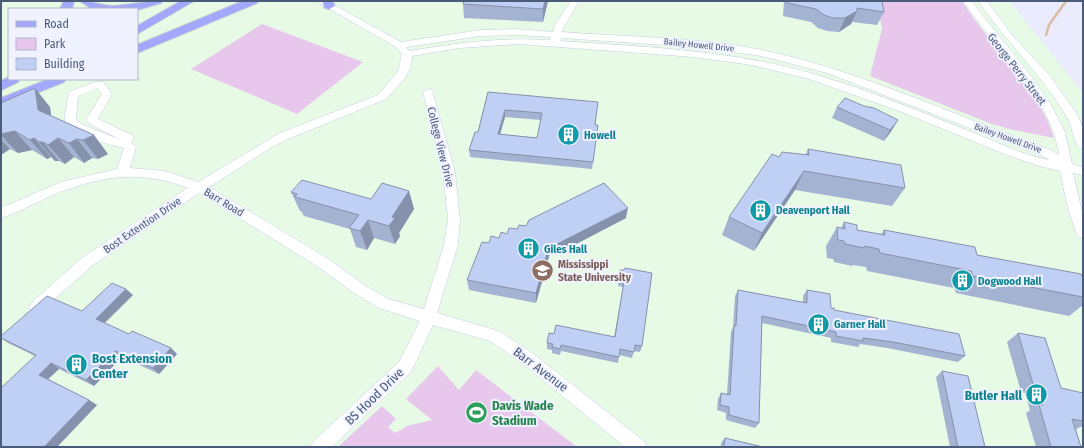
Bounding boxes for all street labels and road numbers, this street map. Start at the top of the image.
street label: George Perry Street [985,31,1049,108]
street label: Bailey Howell Drive [663,36,735,54]
street label: College View Drive [424,106,457,189]
street label: Bailey Howell Drive [973,121,1044,155]
street label: Barr Road [201,185,246,219]
street label: Bost Extention Drive [101,195,184,256]
street label: Barr Avenue [510,344,571,395]
street label: BS Hood Drive [342,365,407,428]

